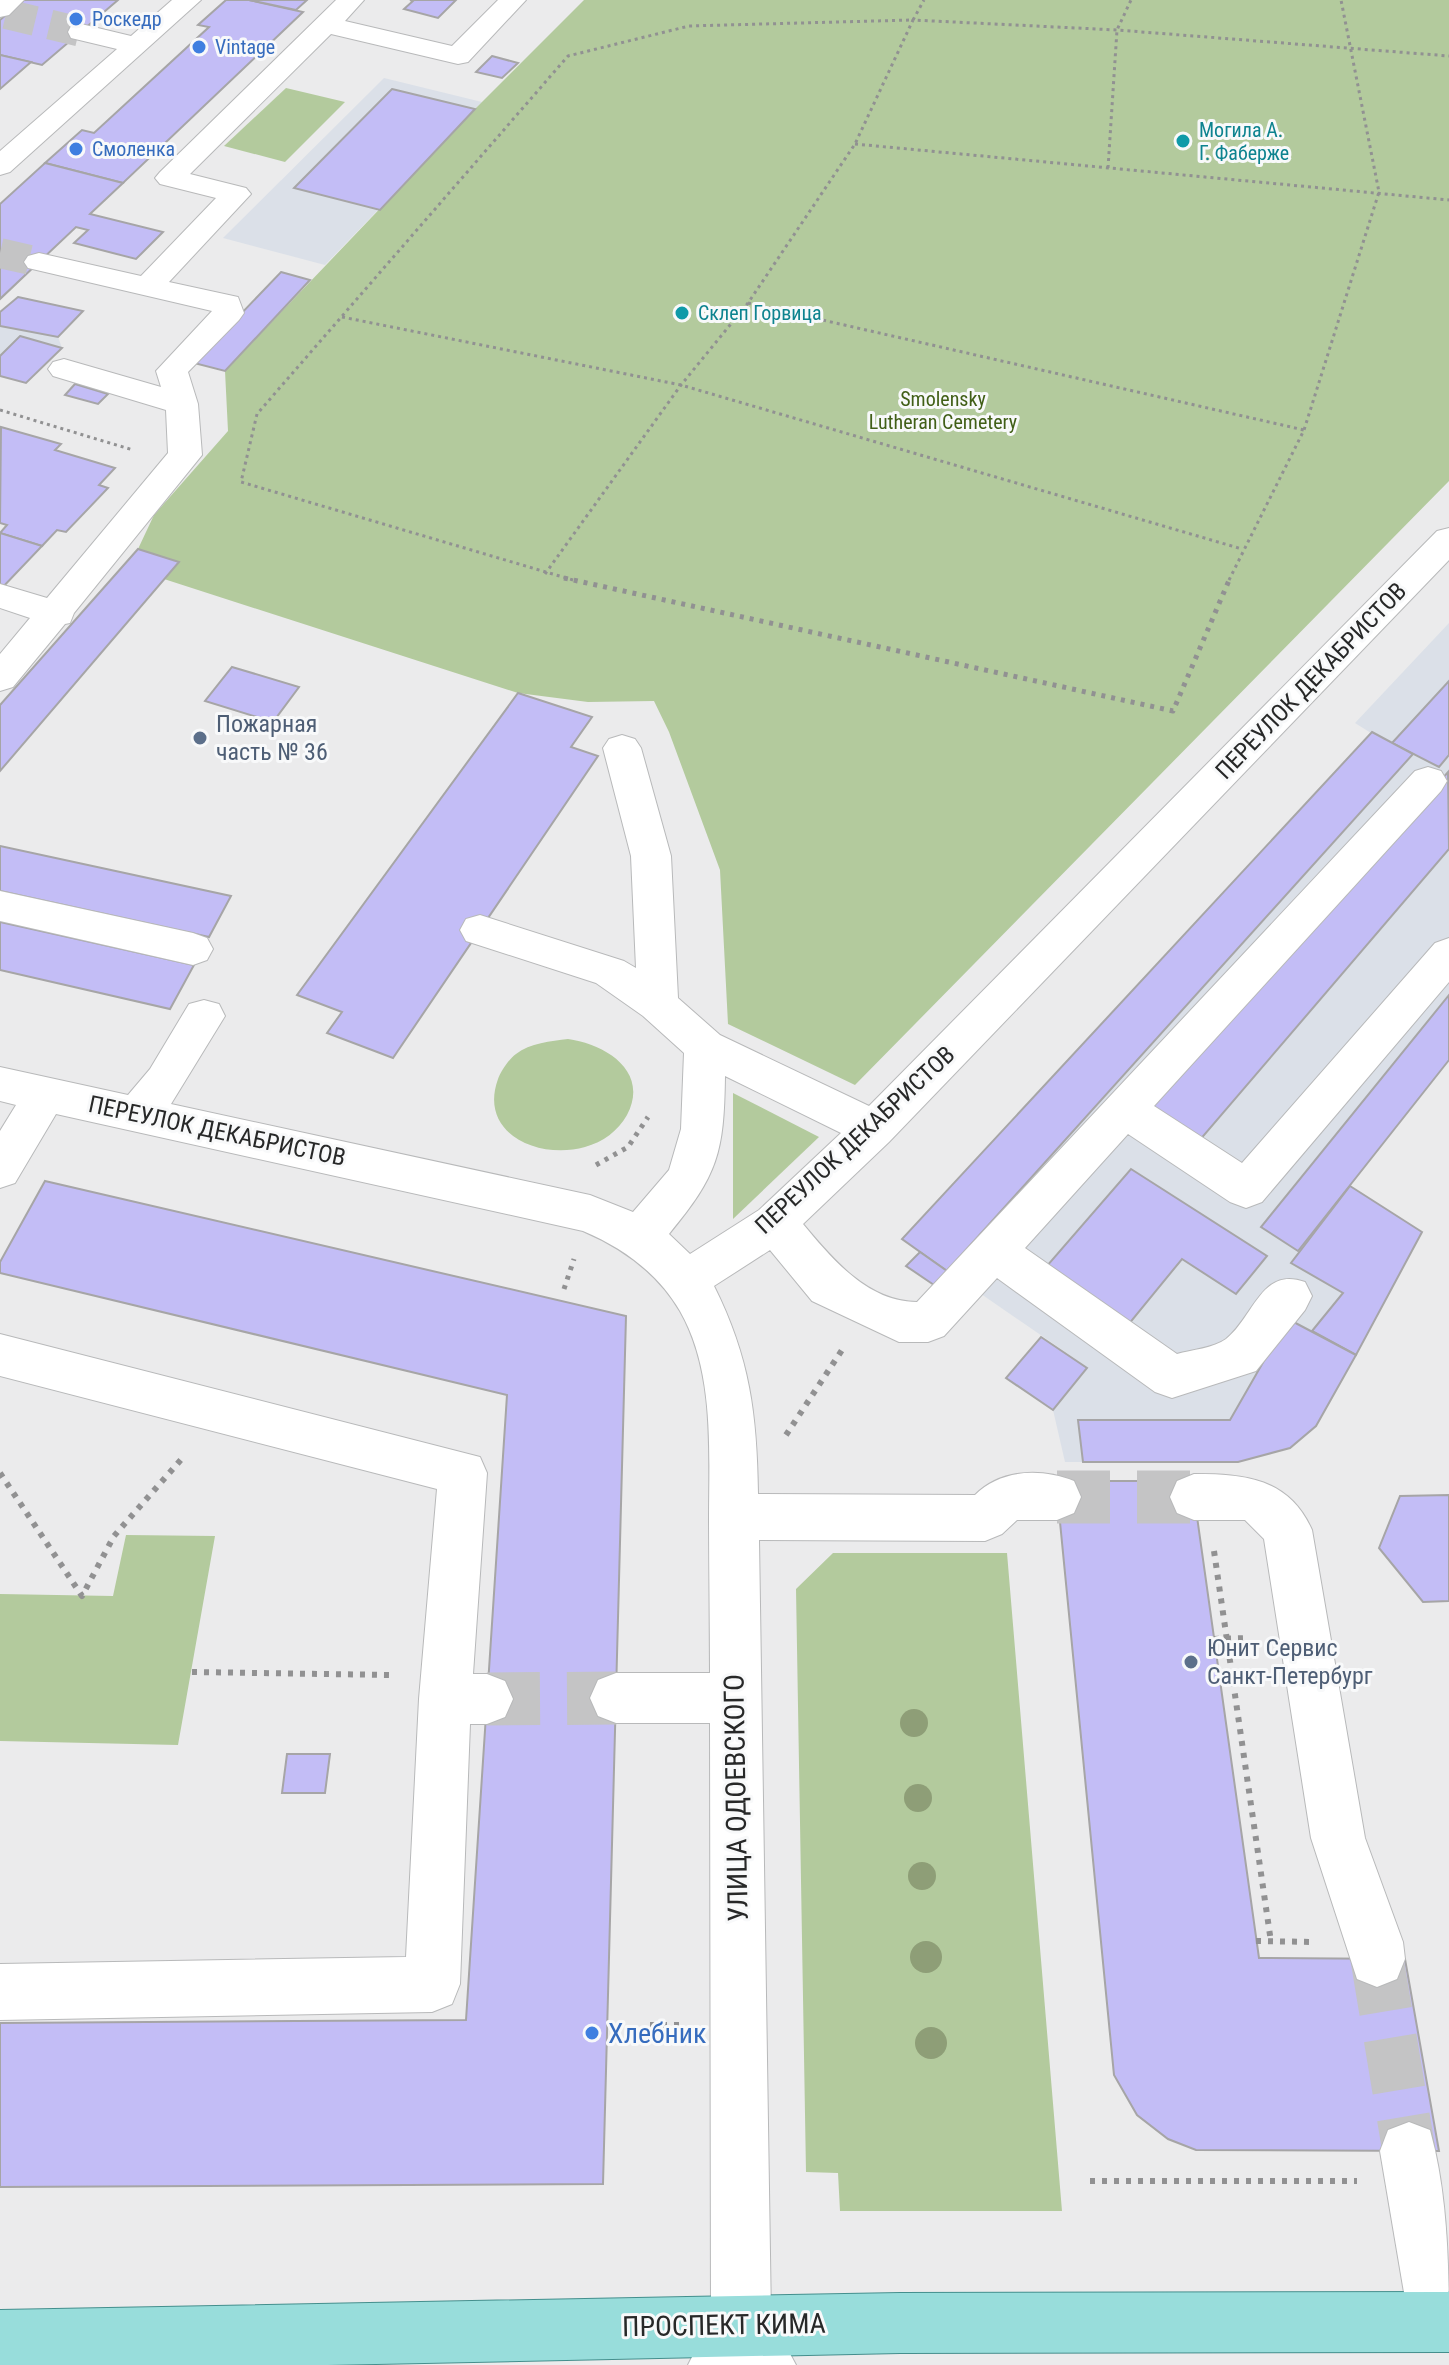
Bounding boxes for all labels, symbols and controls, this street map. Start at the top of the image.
place label: Роскедр [92,7,162,31]
marker: Роскедр [67,10,85,28]
place label: Vintage [215,35,275,59]
marker: Vintage [190,38,208,56]
place label: Могила А. Г. Фаберже [1199,118,1289,165]
marker: Могила А. Г. Фаберже [1174,132,1192,150]
place label: Смоленка [92,137,175,161]
marker: Смоленка [67,140,85,158]
place label: Склеп Горвица [698,301,821,325]
marker: Склеп Горвица [673,304,691,322]
park label: Smolensky Lutheran Cemetery [869,387,1017,434]
street label: ПЕРЕУЛОК ДЕКАБРИСТОВ [1210,577,1412,785]
place label: Пожарная часть № 36 [216,710,328,766]
marker: Пожарная часть № 36 [191,729,209,747]
street label: ПЕРЕУЛОК ДЕКАБРИСТОВ [750,1040,960,1240]
street label: ПЕРЕУЛОК ДЕКАБРИСТОВ [86,1090,348,1172]
place label: Юнит Сервис Санкт-Петербург [1207,1634,1373,1690]
marker: Юнит Сервис Санкт-Петербург [1182,1653,1200,1671]
street label: УЛИЦА ОДОЕВСКОГО [717,1674,755,1922]
place label: Хлебник [608,2017,706,2050]
marker: Хлебник [583,2024,601,2042]
street label: ПРОСПЕКТ КИМА [622,2307,826,2343]

